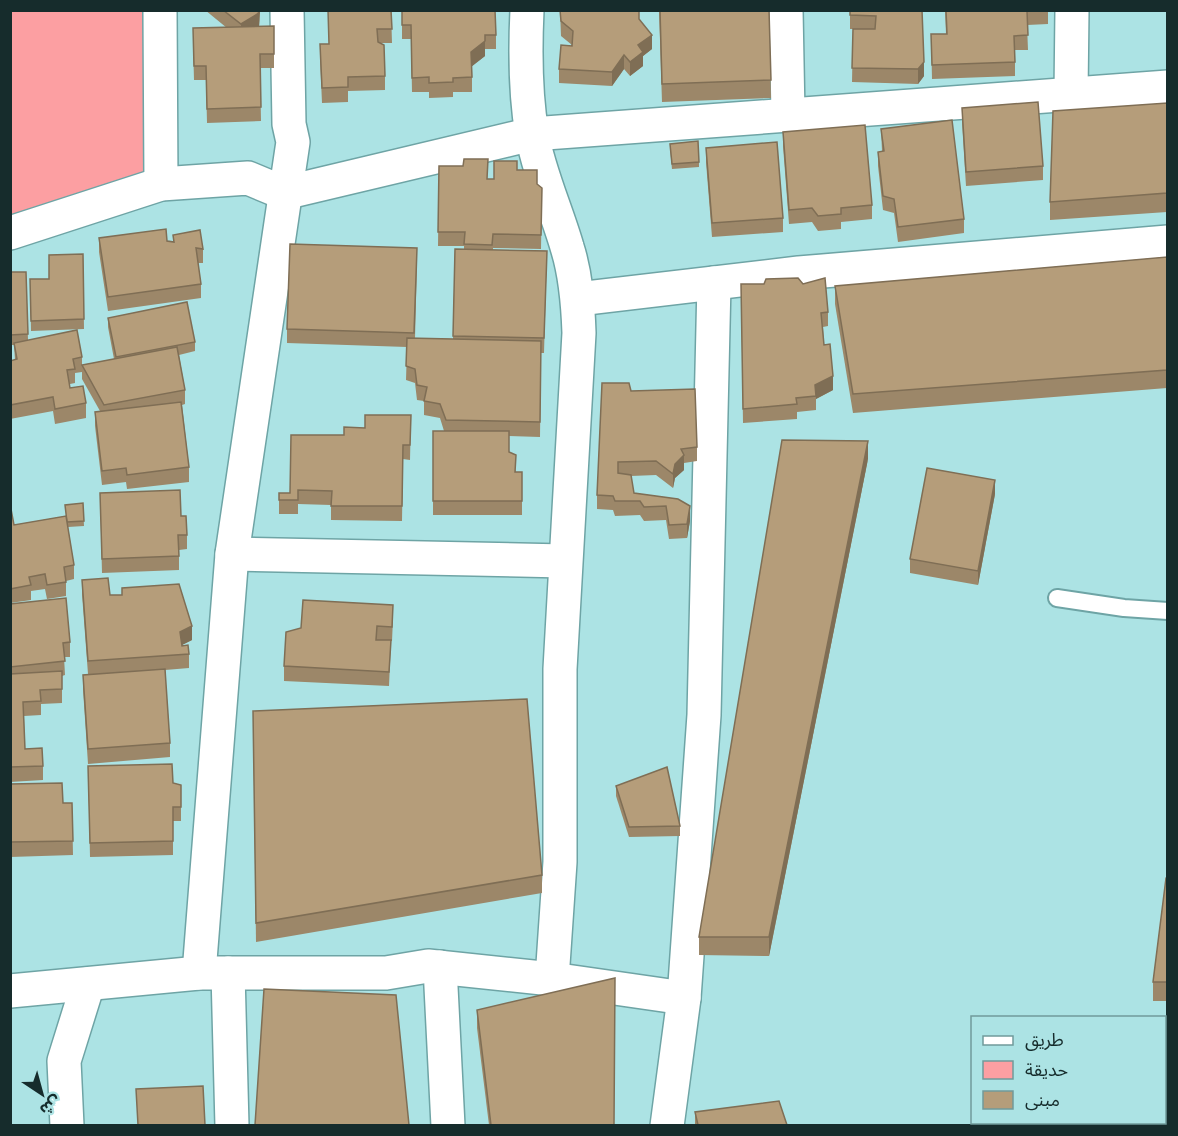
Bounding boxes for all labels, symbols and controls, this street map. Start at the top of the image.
legend [971,1016,1166,1124]
text: طريق [1025,1030,1064,1051]
text: حديقة [1025,1060,1068,1080]
north arrow [12,1064,72,1124]
text: مبنى [1025,1090,1060,1111]
text: ش [36,1092,64,1119]

